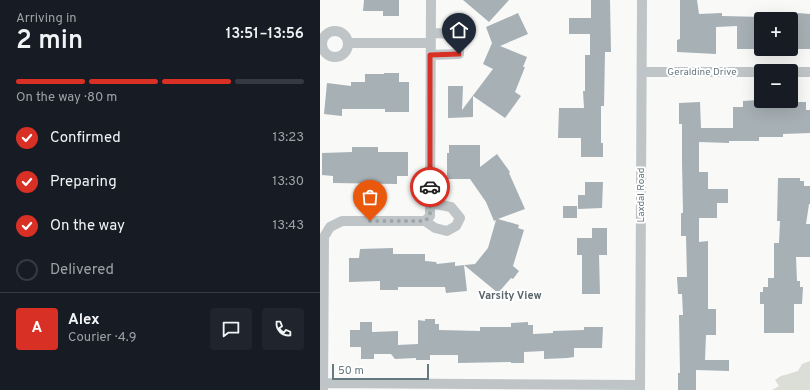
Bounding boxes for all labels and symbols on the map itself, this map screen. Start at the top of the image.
pin [442,13,476,54]
street label: Geraldine Drive [667,66,737,79]
courier [410,167,450,207]
street label: Laxdal Road [635,168,648,222]
pin [353,180,387,221]
district label: Varsity View [478,289,542,303]
scale bar [332,362,429,381]

